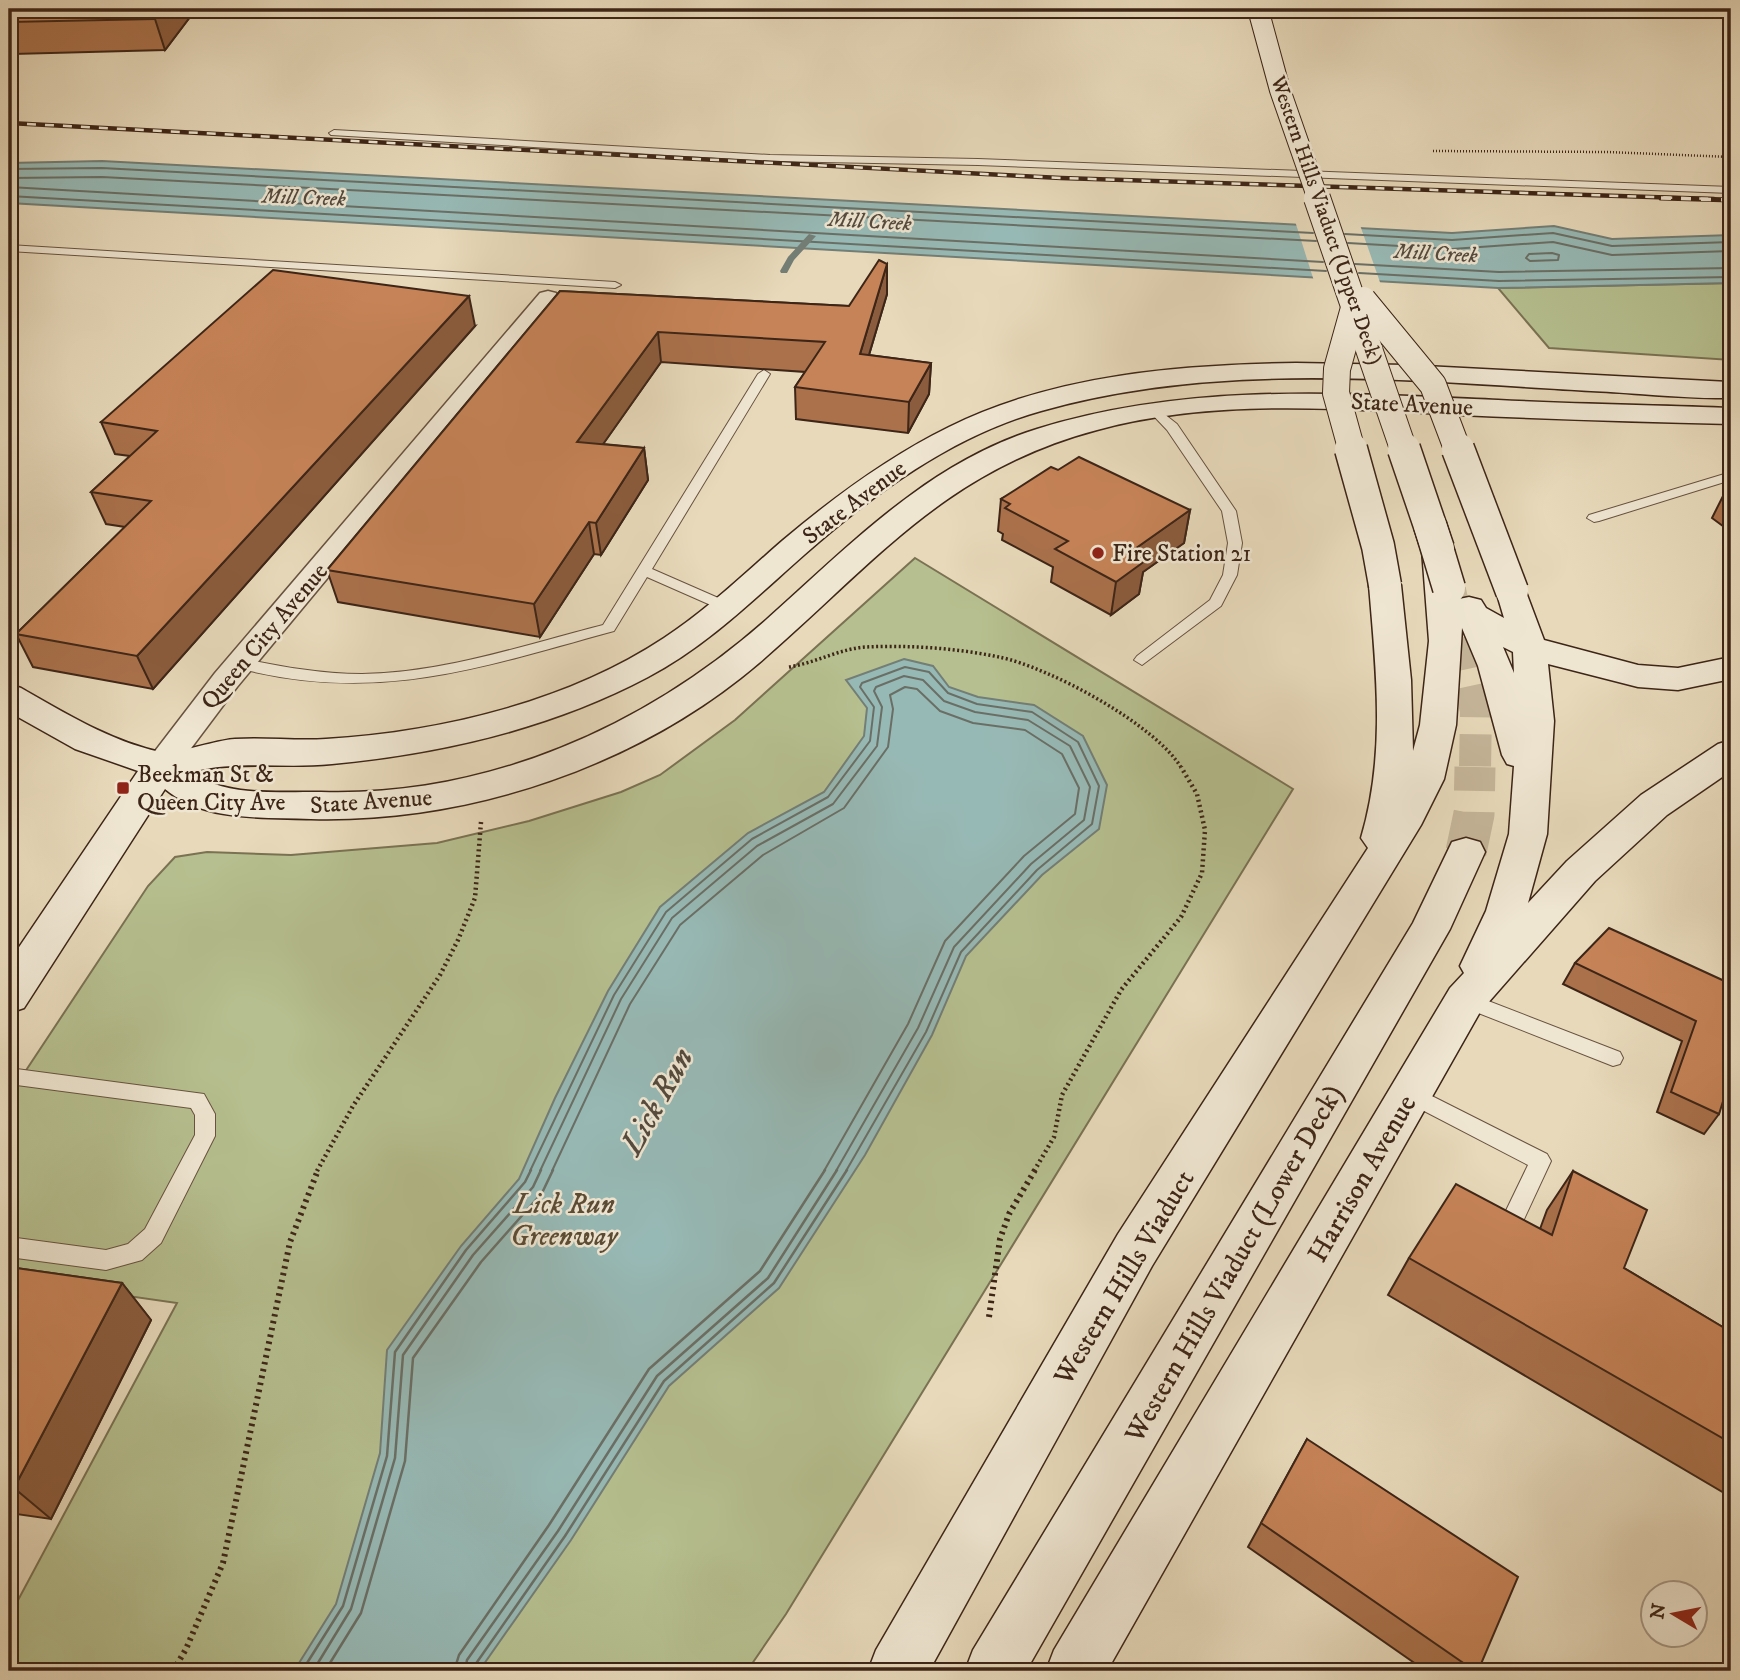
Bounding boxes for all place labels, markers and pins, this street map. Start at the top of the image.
place label: Fire Station 21 [1112,539,1251,569]
marker: Fire Station 21 [1090,545,1106,561]
place label: Beekman St & Queen City Ave [137,760,285,818]
marker: Beekman St & Queen City Ave [115,780,131,796]

